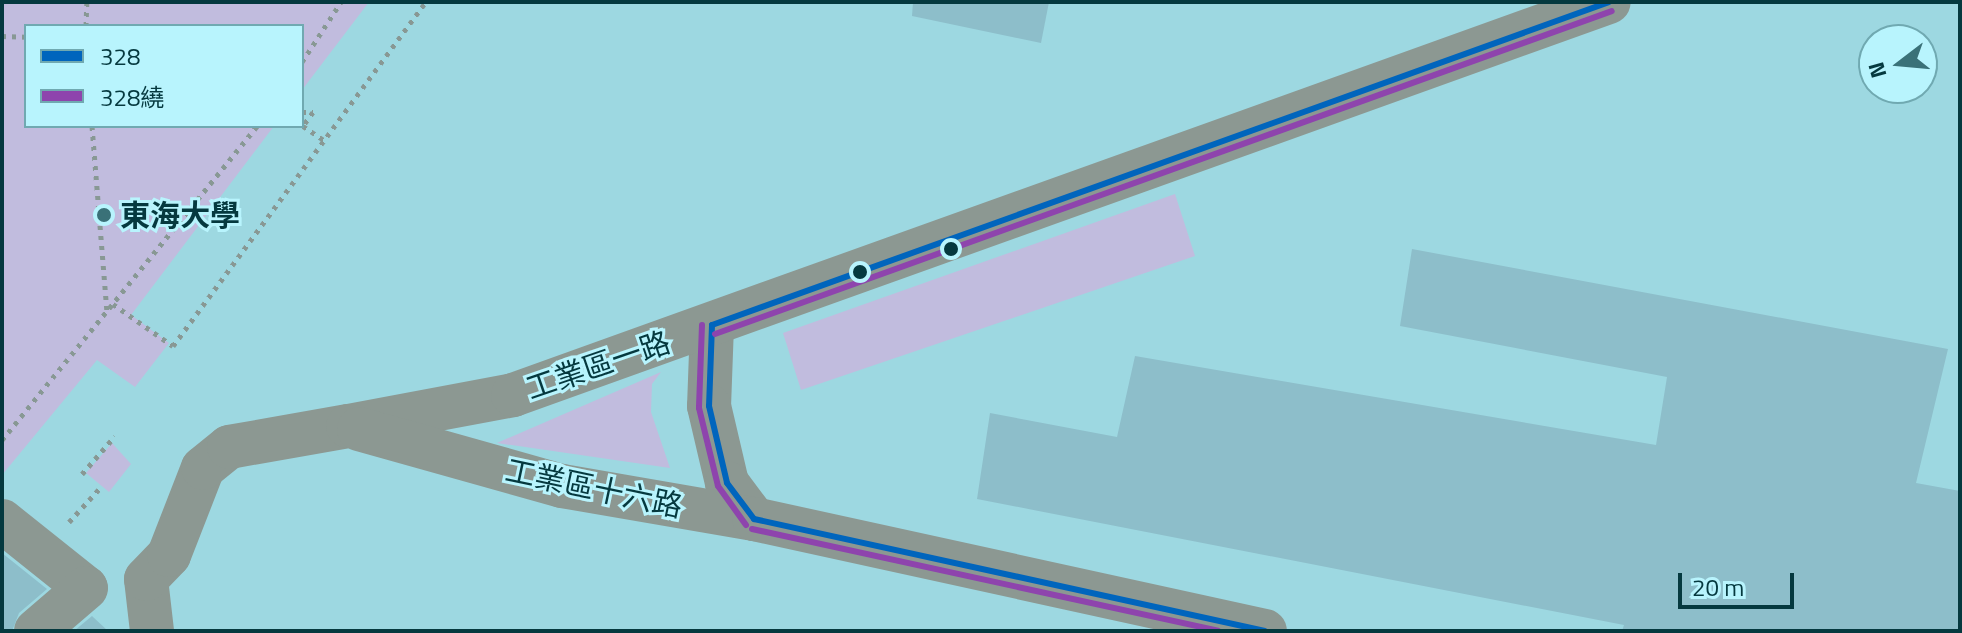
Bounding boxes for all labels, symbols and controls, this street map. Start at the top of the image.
legend [24,24,304,128]
north arrow [1858,24,1938,104]
text: 328 [100,38,140,74]
text: N [1858,58,1895,82]
text: 328繞 [100,79,164,115]
place label: 東海大學 [120,197,240,233]
marker: 東海大學 [95,206,113,224]
unlabelled marker [943,241,959,257]
unlabelled marker [852,264,868,280]
street label: 工業區一路 [521,324,675,406]
street label: 工業區十六路 [502,452,686,524]
scale bar [1682,557,1798,607]
text: 20 m [1692,569,1744,605]

